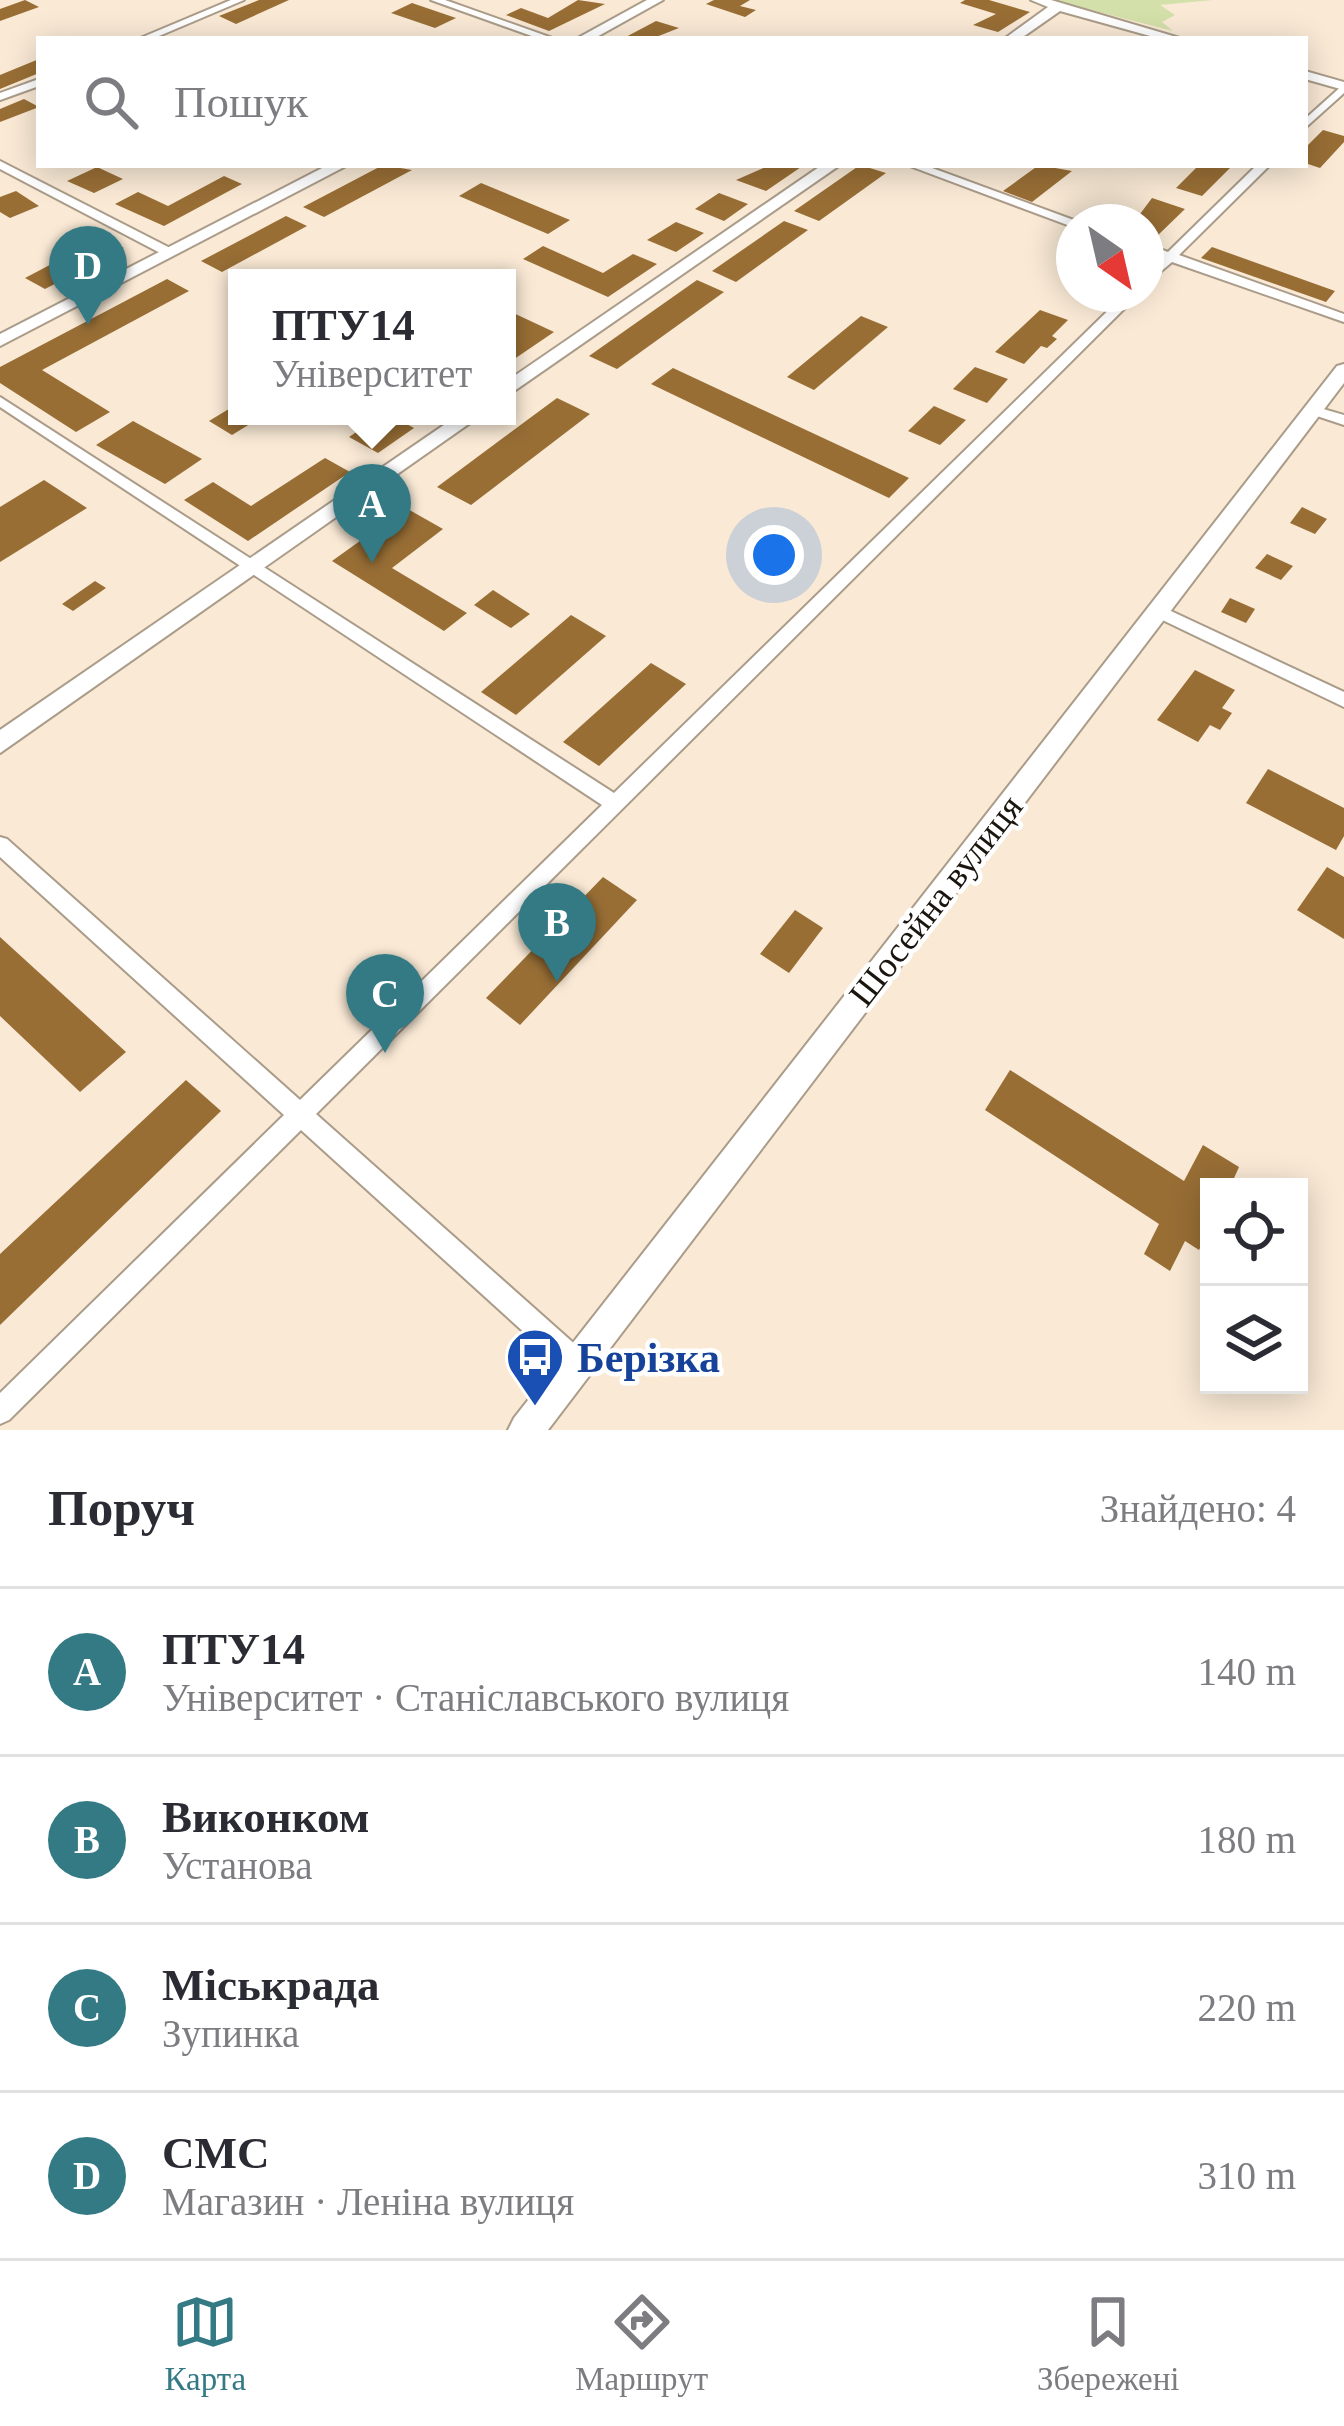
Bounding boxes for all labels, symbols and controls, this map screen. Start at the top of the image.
search box [36,36,1308,168]
icon: search [78,69,144,135]
text: Пошук [174,77,308,127]
north arrow [1056,204,1164,312]
pin: D [49,226,127,325]
popup [228,269,516,425]
text: ПТУ14 [272,300,415,350]
text: Університет [272,352,472,395]
pin: A [333,464,411,563]
your location [744,525,804,585]
street label: Шосейна вулиця [841,787,1030,1014]
pin: B [518,883,596,982]
pin: C [346,954,424,1053]
map controls [1200,1178,1308,1394]
button: locate [1200,1178,1308,1286]
button: layers [1200,1286,1308,1394]
bus stop icon: Берізка [504,1326,566,1408]
place label: Берізка [577,1335,720,1381]
text: Поруч [48,1480,195,1536]
text: Знайдено: 4 [1100,1487,1296,1530]
text: ПТУ14 [162,1624,305,1674]
text: A [73,1650,101,1693]
text: 140 m [1197,1650,1296,1693]
text: Університет · Станіславського вулиця [162,1676,789,1719]
text: Виконком [162,1792,369,1842]
text: B [74,1818,100,1861]
text: 180 m [1197,1818,1296,1861]
text: Установа [162,1844,313,1887]
text: Міськрада [162,1960,379,2010]
text: C [73,1986,101,2029]
text: 220 m [1197,1986,1296,2029]
text: Зупинка [162,2012,299,2055]
text: СМС [162,2128,269,2178]
text: D [73,2154,101,2197]
text: 310 m [1197,2154,1296,2197]
text: Магазин · Леніна вулиця [162,2180,574,2223]
tab: Карта [164,2289,246,2398]
tab: Маршрут [575,2289,708,2398]
tab: Збережені [1037,2289,1180,2398]

